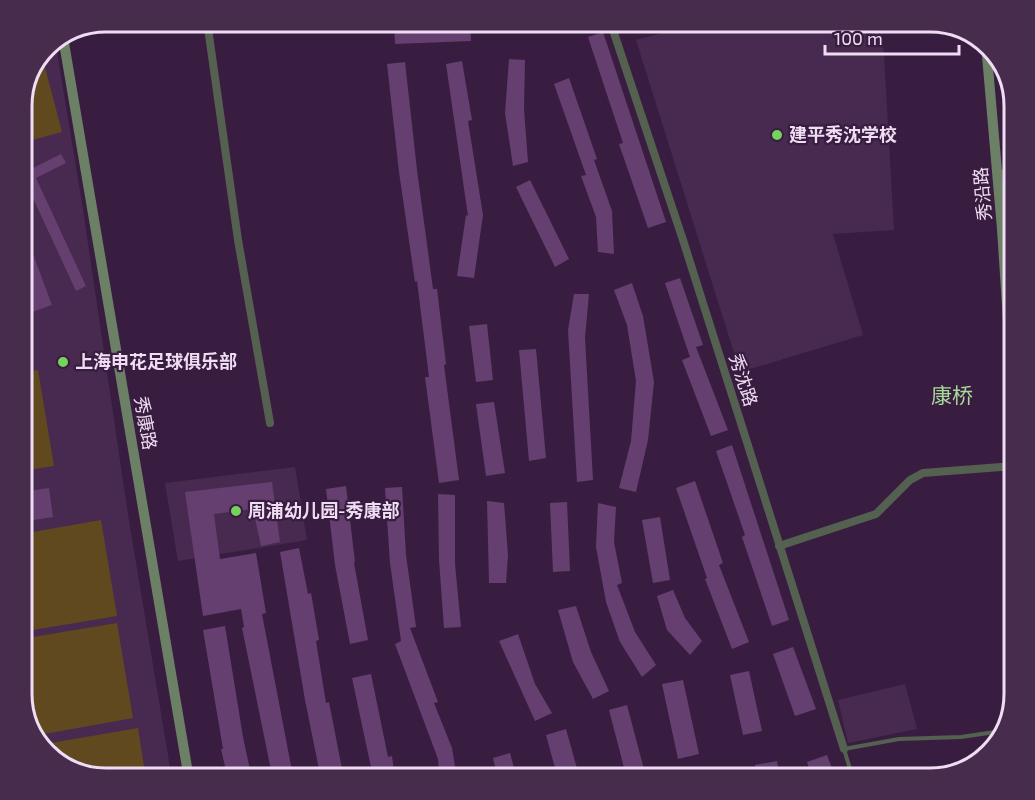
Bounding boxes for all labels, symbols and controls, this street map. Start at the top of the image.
scale bar [825,18,958,56]
text: 100 m [834,27,883,49]
place label: 建平秀沈学校 [789,123,897,145]
marker: 建平秀沈学校 [770,128,784,142]
street label: 秀沿路 [969,166,995,222]
place label: 上海申花足球俱乐部 [75,350,237,372]
street label: 秀沈路 [725,351,763,409]
marker: 上海申花足球俱乐部 [56,355,70,369]
district label: 康桥 [931,382,973,407]
street label: 秀康路 [130,394,162,451]
place label: 周浦幼儿园-秀康部 [248,499,399,521]
marker: 周浦幼儿园-秀康部 [229,504,243,518]

